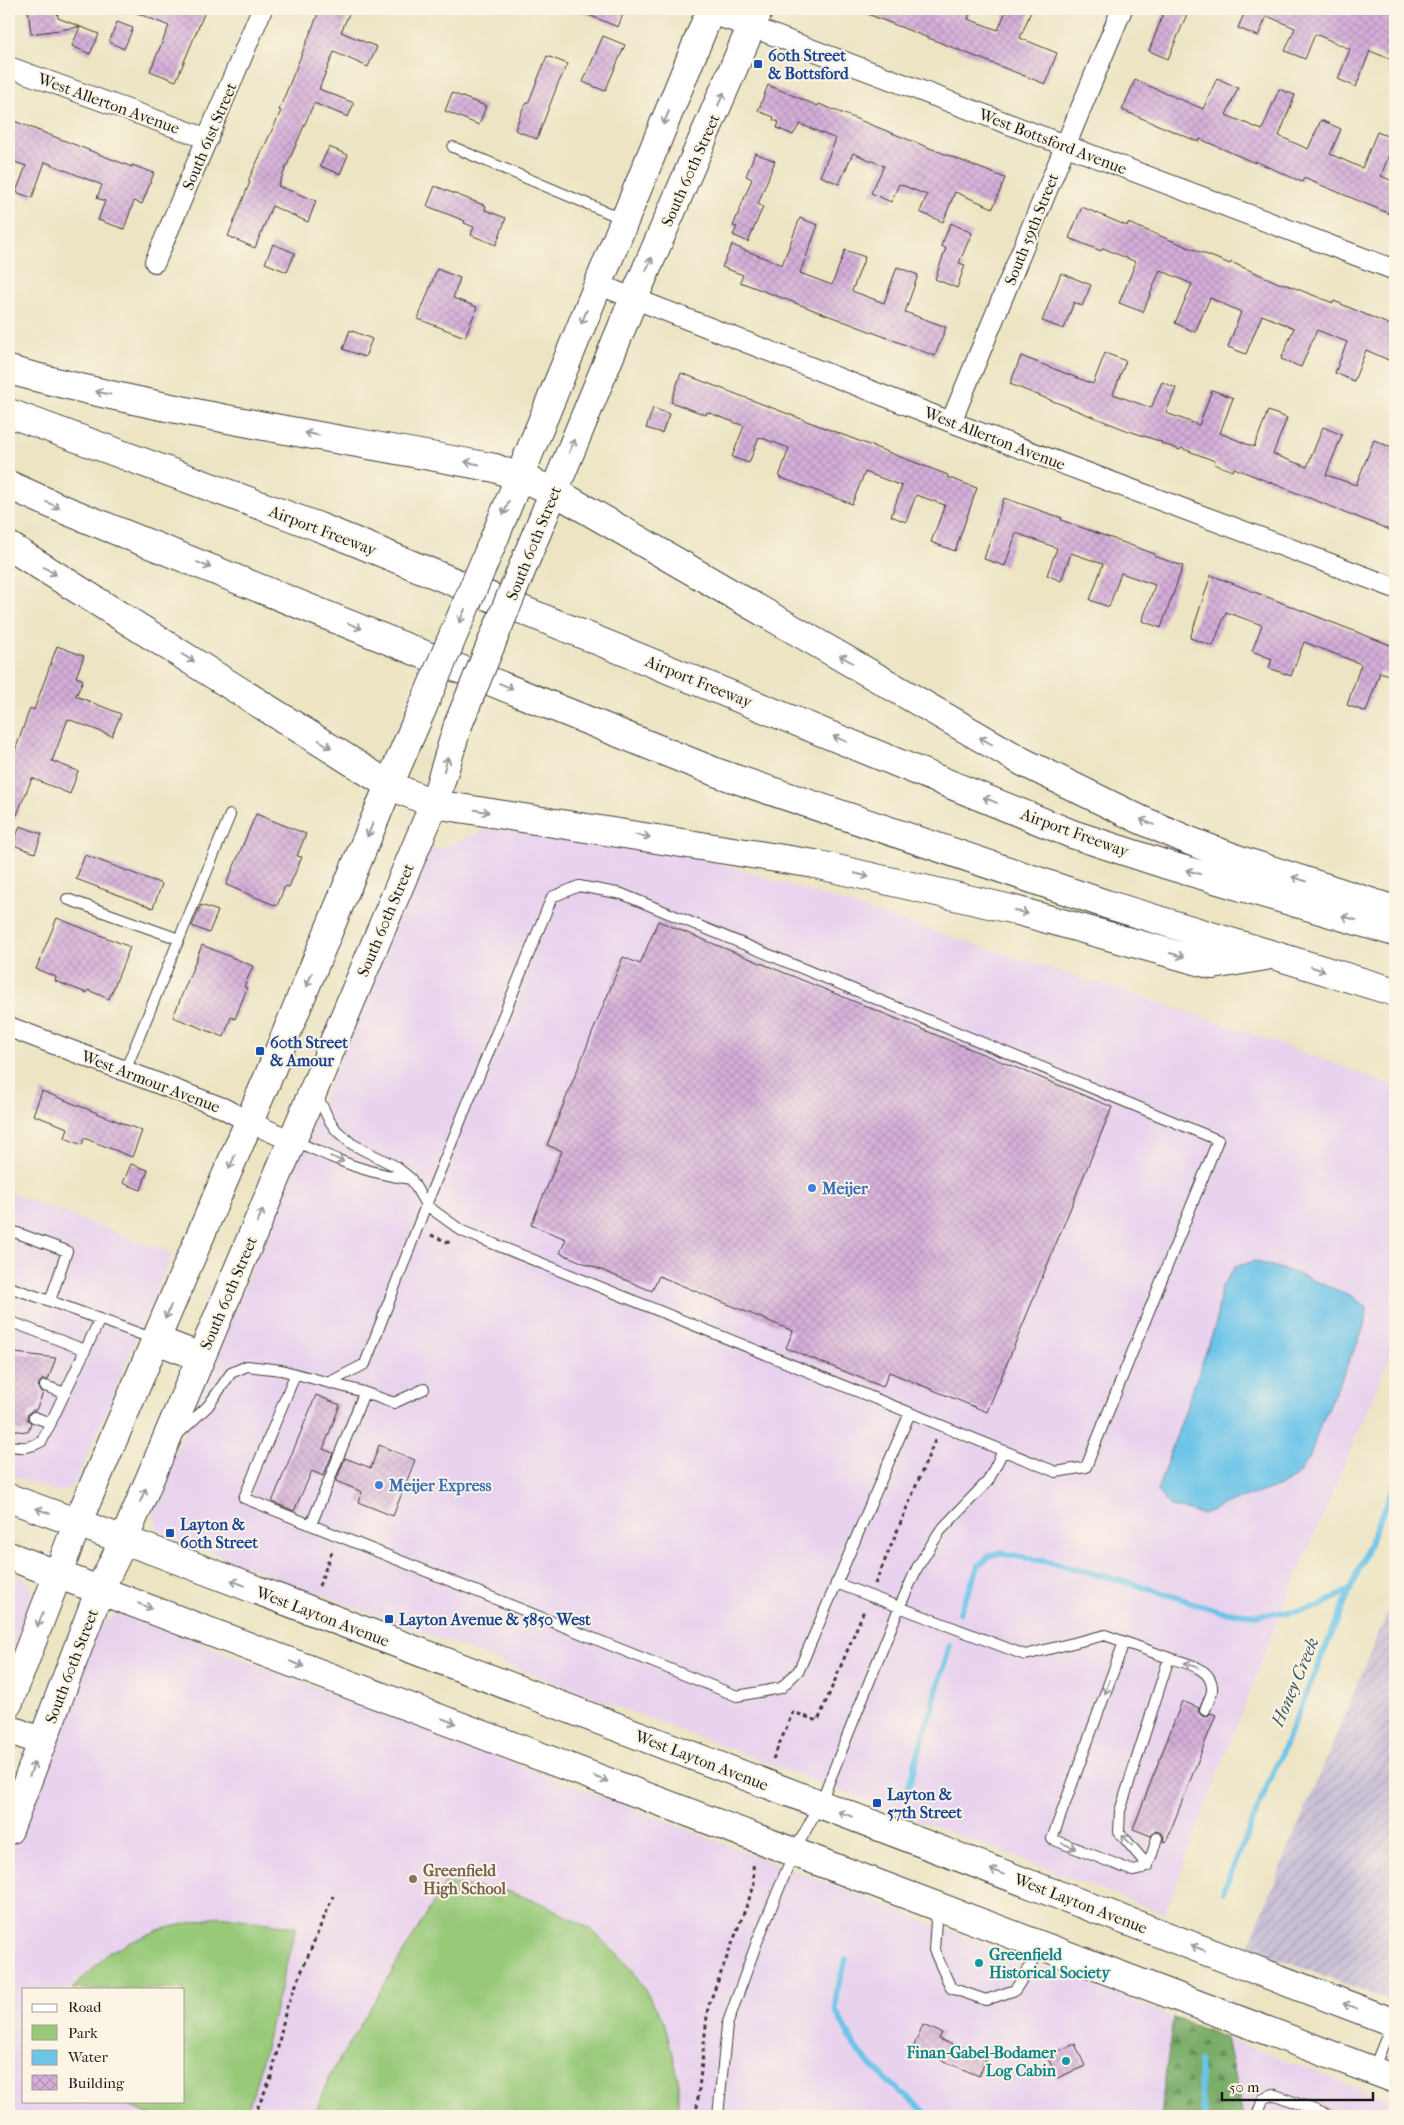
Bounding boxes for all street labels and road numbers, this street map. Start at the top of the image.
street label: West Allerton Avenue [34,69,182,138]
street label: South 61st Street [178,79,241,193]
street label: West Bottsford Avenue [975,104,1129,178]
street label: South 60th Street [657,111,724,229]
street label: South 59th Street [1000,170,1063,288]
street label: West Allerton Avenue [921,402,1068,474]
street label: South 60th Street [502,483,565,603]
street label: Airport Freeway [266,501,380,560]
street label: Airport Freeway [642,651,755,712]
street label: Airport Freeway [1017,804,1132,861]
street label: South 60th Street [353,860,418,980]
street label: West Armour Avenue [78,1046,223,1117]
street label: South 60th Street [196,1233,261,1353]
street label: West Layton Avenue [253,1582,392,1651]
street label: South 60th Street [41,1606,102,1726]
street label: West Layton Avenue [632,1726,771,1795]
street label: West Layton Avenue [1011,1869,1150,1938]

